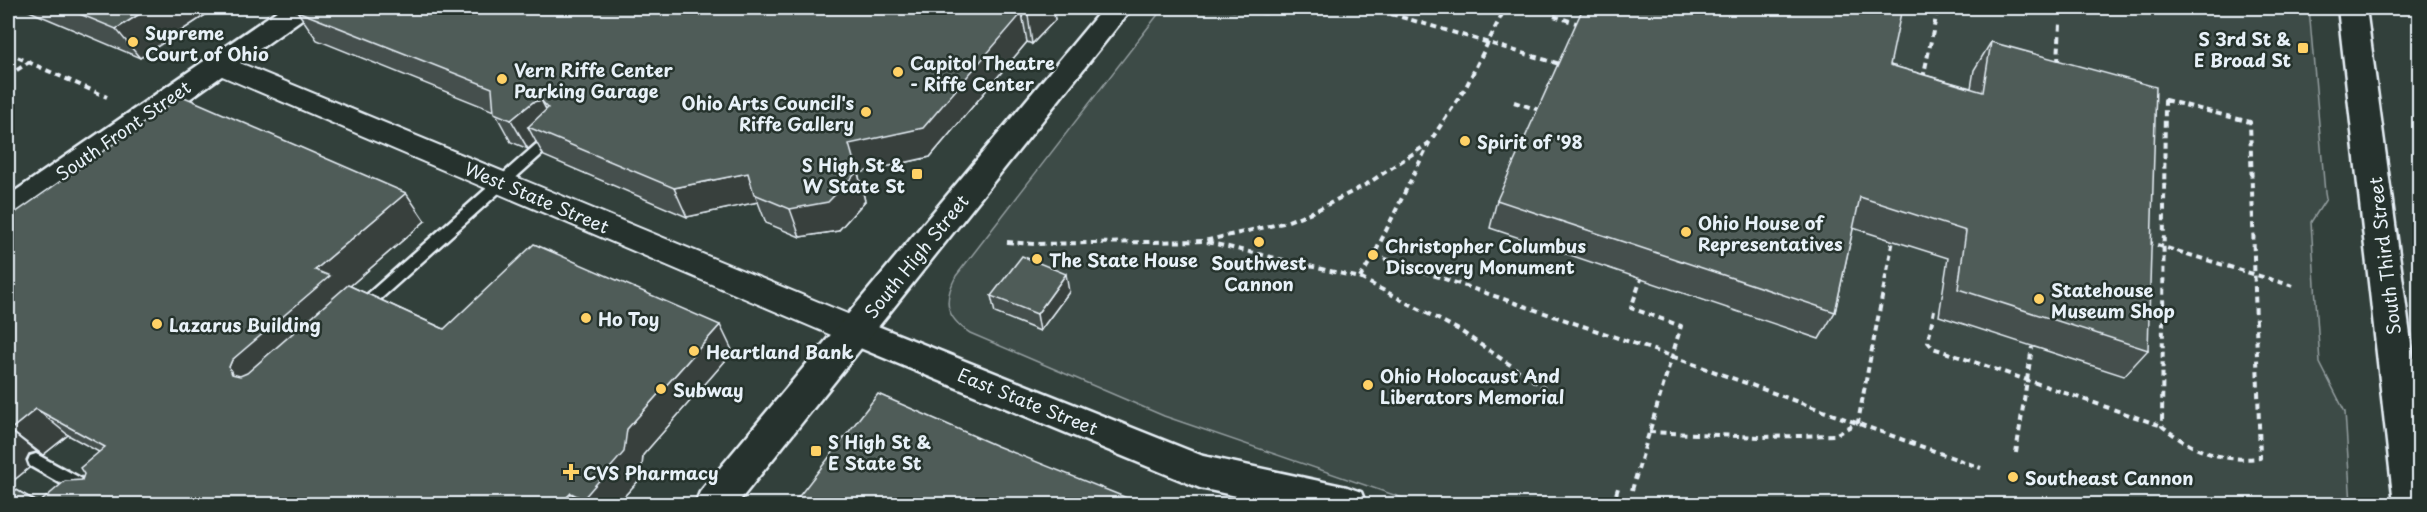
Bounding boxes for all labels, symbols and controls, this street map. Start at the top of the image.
place label: Supreme Court of Ohio [145,19,269,67]
place label: S 3rd St & E Broad St [2194,25,2291,73]
marker: Supreme Court of Ohio [126,35,140,49]
marker: S 3rd St & E Broad St [2296,41,2310,55]
place label: Capitol Theatre - Riffe Center [910,49,1055,97]
place label: Vern Riffe Center Parking Garage [514,56,673,104]
marker: Capitol Theatre - Riffe Center [891,65,905,79]
marker: Vern Riffe Center Parking Garage [495,72,509,86]
street label: South Front Street [50,73,196,187]
place label: Ohio Arts Council's Riffe Gallery [682,89,854,137]
marker: Ohio Arts Council's Riffe Gallery [859,105,873,119]
place label: Spirit of '98 [1477,128,1583,155]
marker: Spirit of '98 [1458,134,1472,148]
place label: S High St & W State St [802,151,905,199]
street label: West State Street [461,154,613,240]
marker: S High St & W State St [910,167,924,181]
street label: South Third Street [2361,176,2407,336]
street label: South High Street [858,188,974,324]
place label: Ohio House of Representatives [1698,209,1843,257]
marker: Ohio House of Representatives [1679,225,1693,239]
place label: Christopher Columbus Discovery Monument [1385,232,1586,280]
marker: Southwest Cannon [1252,235,1266,249]
place label: The State House [1049,246,1198,273]
marker: Christopher Columbus Discovery Monument [1366,248,1380,262]
place label: Southwest Cannon [1212,249,1307,297]
marker: The State House [1030,252,1044,266]
place label: Statehouse Museum Shop [2051,276,2175,324]
marker: Statehouse Museum Shop [2032,292,2046,306]
place label: Ho Toy [598,305,659,332]
place label: Lazarus Building [169,311,321,338]
marker: Ho Toy [579,311,593,325]
marker: Lazarus Building [150,317,164,331]
place label: Heartland Bank [706,338,854,365]
marker: Heartland Bank [687,344,701,358]
street label: East State Street [954,361,1102,441]
place label: Ohio Holocaust And Liberators Memorial [1380,362,1564,410]
place label: Subway [673,376,743,403]
marker: Ohio Holocaust And Liberators Memorial [1361,378,1375,392]
marker: Subway [654,382,668,396]
place label: S High St & E State St [828,428,931,476]
marker: S High St & E State St [809,444,823,458]
place label: CVS Pharmacy [583,459,719,486]
place label: Southeast Cannon [2025,464,2193,491]
marker: CVS Pharmacy [564,465,578,479]
marker: Southeast Cannon [2006,470,2020,484]

